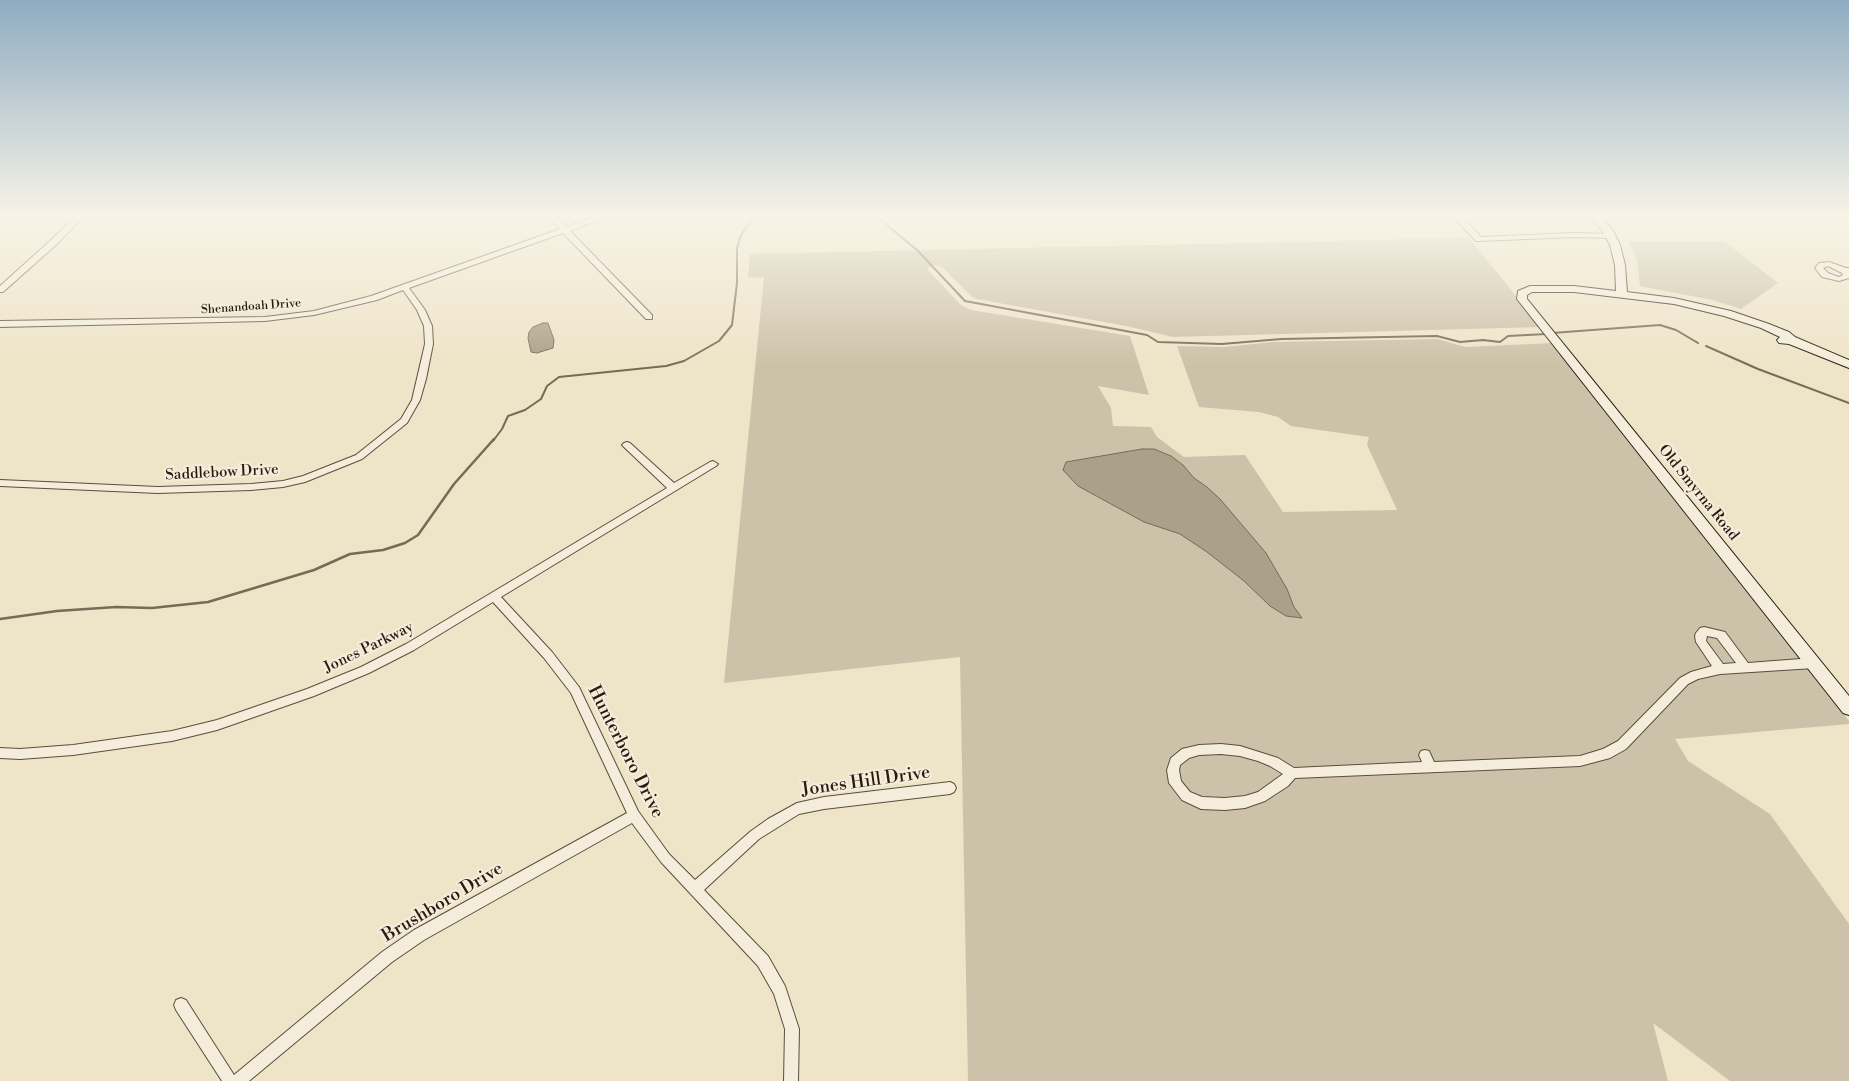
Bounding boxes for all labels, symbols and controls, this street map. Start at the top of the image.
street label: Shenandoah Drive [200,296,302,318]
street label: Old Smyrna Road [1654,442,1742,544]
street label: Saddlebow Drive [165,461,279,485]
street label: Jones Parkway [321,619,417,677]
street label: Hunterboro Drive [582,682,668,822]
street label: Jones Hill Drive [800,762,932,802]
street label: Brushboro Drive [379,858,507,948]

